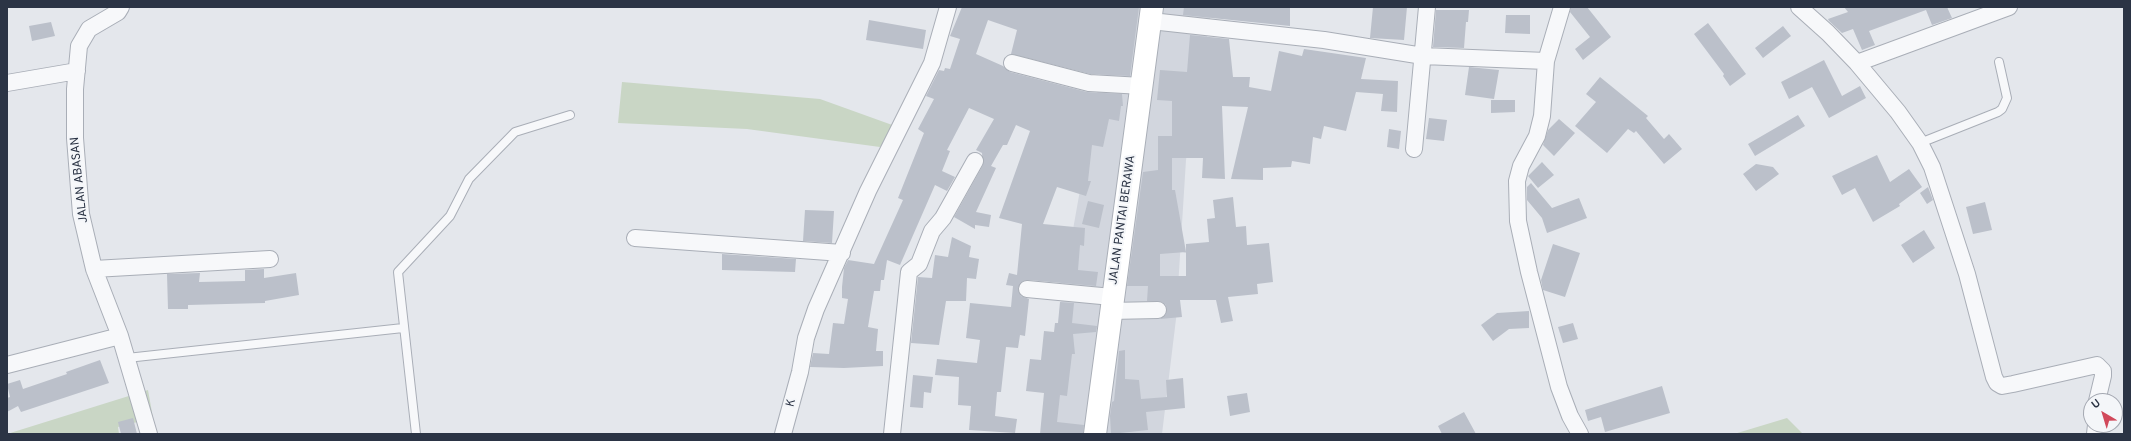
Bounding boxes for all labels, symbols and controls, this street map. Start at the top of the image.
street label: JALAN ABASAN [68,136,92,224]
street label: JALAN PANTAI BERAWA [1107,154,1139,286]
north arrow [2083,393,2123,433]
text: U [2089,396,2104,412]
street label: K [784,397,800,409]

